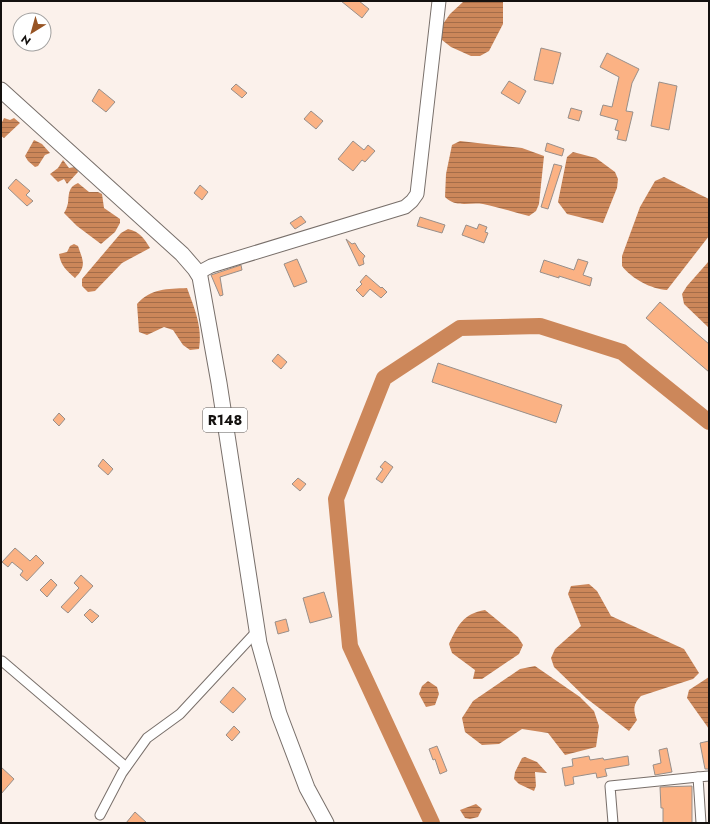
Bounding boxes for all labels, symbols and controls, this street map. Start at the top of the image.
north arrow [12,12,52,52]
text: N [18,31,34,49]
road number: R148 [203,408,247,432]

